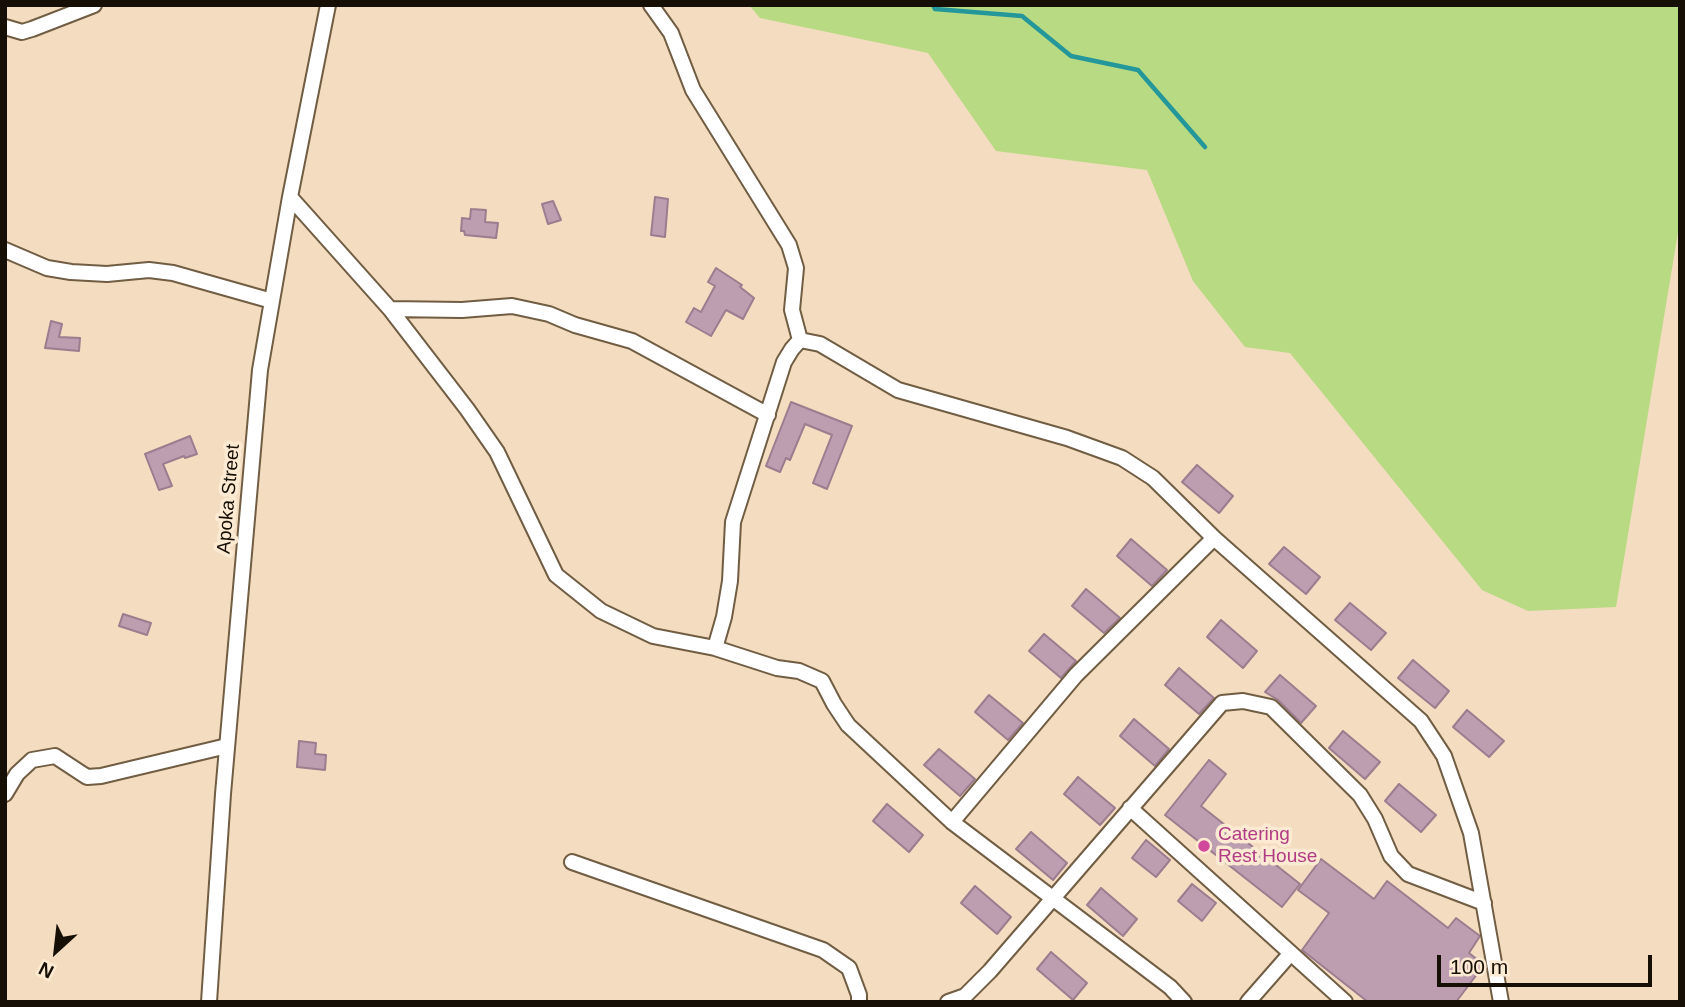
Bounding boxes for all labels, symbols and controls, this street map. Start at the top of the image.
street label: Apoka Street [213,443,245,555]
place label: Catering Rest House [1218,824,1317,868]
marker: Catering Rest House [1196,838,1212,854]
north arrow [21,916,91,986]
scale bar [1440,940,1655,984]
text: 100 m [1450,955,1508,978]
text: N [35,958,57,983]

